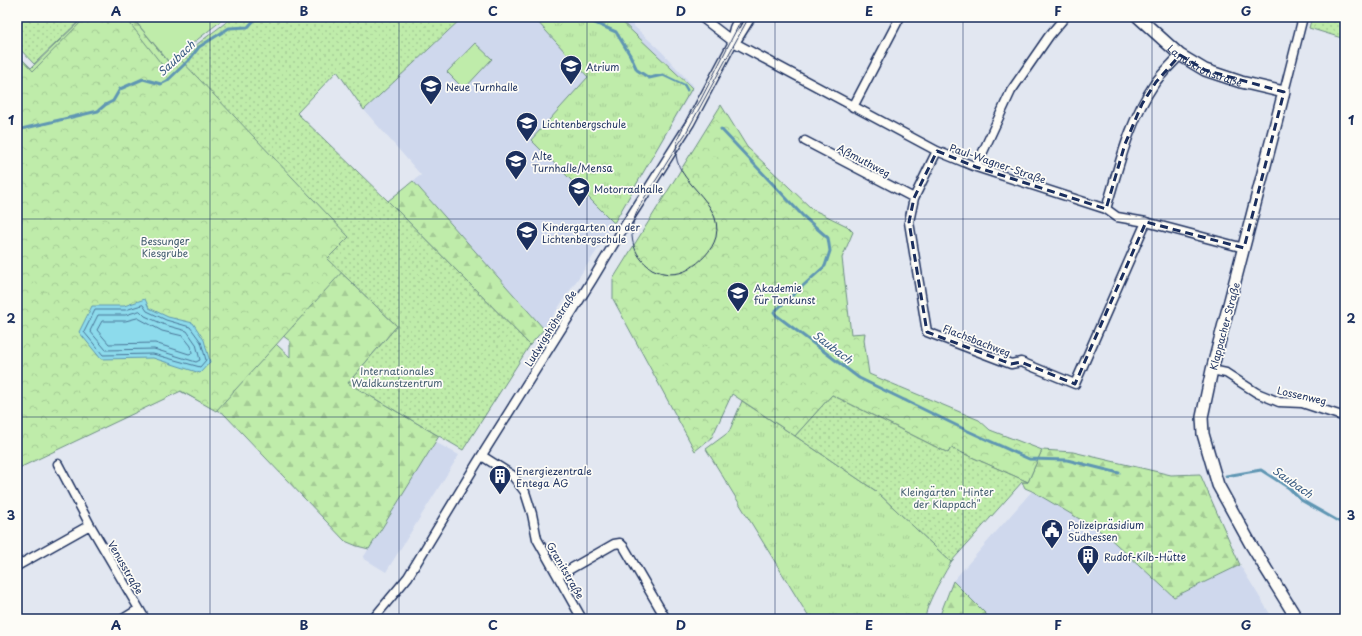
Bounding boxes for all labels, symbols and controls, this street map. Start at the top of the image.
text: A [111,1,121,20]
text: B [300,1,309,20]
text: C [488,1,498,20]
text: D [676,1,686,20]
text: E [865,1,873,20]
text: F [1054,1,1062,20]
text: G [1241,1,1251,20]
water label: Saubach [154,36,199,80]
street label: Landskronstraße [1165,40,1245,90]
school or university icon: Atrium [558,53,584,86]
place label: Atrium [586,59,619,74]
school or university icon: Neue Turnhalle [418,73,444,106]
place label: Neue Turnhalle [446,79,518,94]
text: 1 [8,110,14,129]
school or university icon: Lichtenbergschule [514,110,540,143]
text: 1 [1348,110,1354,129]
place label: Lichtenbergschule [542,116,627,131]
street label: Paul-Wagner-Straße [948,139,1048,187]
street label: Aßmuthweg [835,140,893,180]
school or university icon: Alte Turnhalle/Mensa [503,148,529,181]
place label: Alte Turnhalle/Mensa [532,148,614,175]
school or university icon: Motorradhalle [566,175,592,208]
place label: Motorradhalle [594,181,664,196]
school or university icon: Kindergarten an der Lichtenbergschule [514,219,540,252]
place label: Kindergarten an der Lichtenbergschule [542,219,641,246]
park label: Bessunger Kiesgrube [141,233,190,260]
school or university icon: Akademie für Tonkunst [725,280,751,313]
place label: Akademie für Tonkunst [754,280,816,307]
street label: Klappacher Straße [1205,281,1243,371]
street label: Ludwigshöhstraße [520,287,580,369]
text: 2 [6,308,16,327]
text: 2 [1346,308,1356,327]
street label: Flachsbachweg [941,320,1013,360]
water label: Saubach [810,326,857,368]
park label: Internationales Waldkunstzentrum [352,363,442,390]
street label: Lossenweg [1276,382,1328,408]
water label: Saubach [1269,462,1317,502]
building icon: Energiezentrale Entega AG [487,463,513,496]
place label: Energiezentrale Entega AG [516,463,592,490]
park label: Kleingärten "Hinter der Klappach" [900,484,994,511]
text: 3 [7,505,16,524]
text: 3 [1347,505,1356,524]
public building icon: Polizeipräsidium Südhessen [1039,517,1065,550]
place label: Polizeipräsidium Südhessen [1068,517,1144,544]
street label: Venusstraße [105,537,147,597]
street label: Granitstraße [544,539,588,601]
building icon: Rudof-Kilb-Hütte [1075,543,1101,576]
place label: Rudof-Kilb-Hütte [1104,549,1186,564]
text: A [111,615,121,634]
text: B [300,615,309,634]
text: C [488,615,498,634]
text: D [676,615,686,634]
text: E [865,615,873,634]
text: F [1054,615,1062,634]
text: G [1241,615,1251,634]

